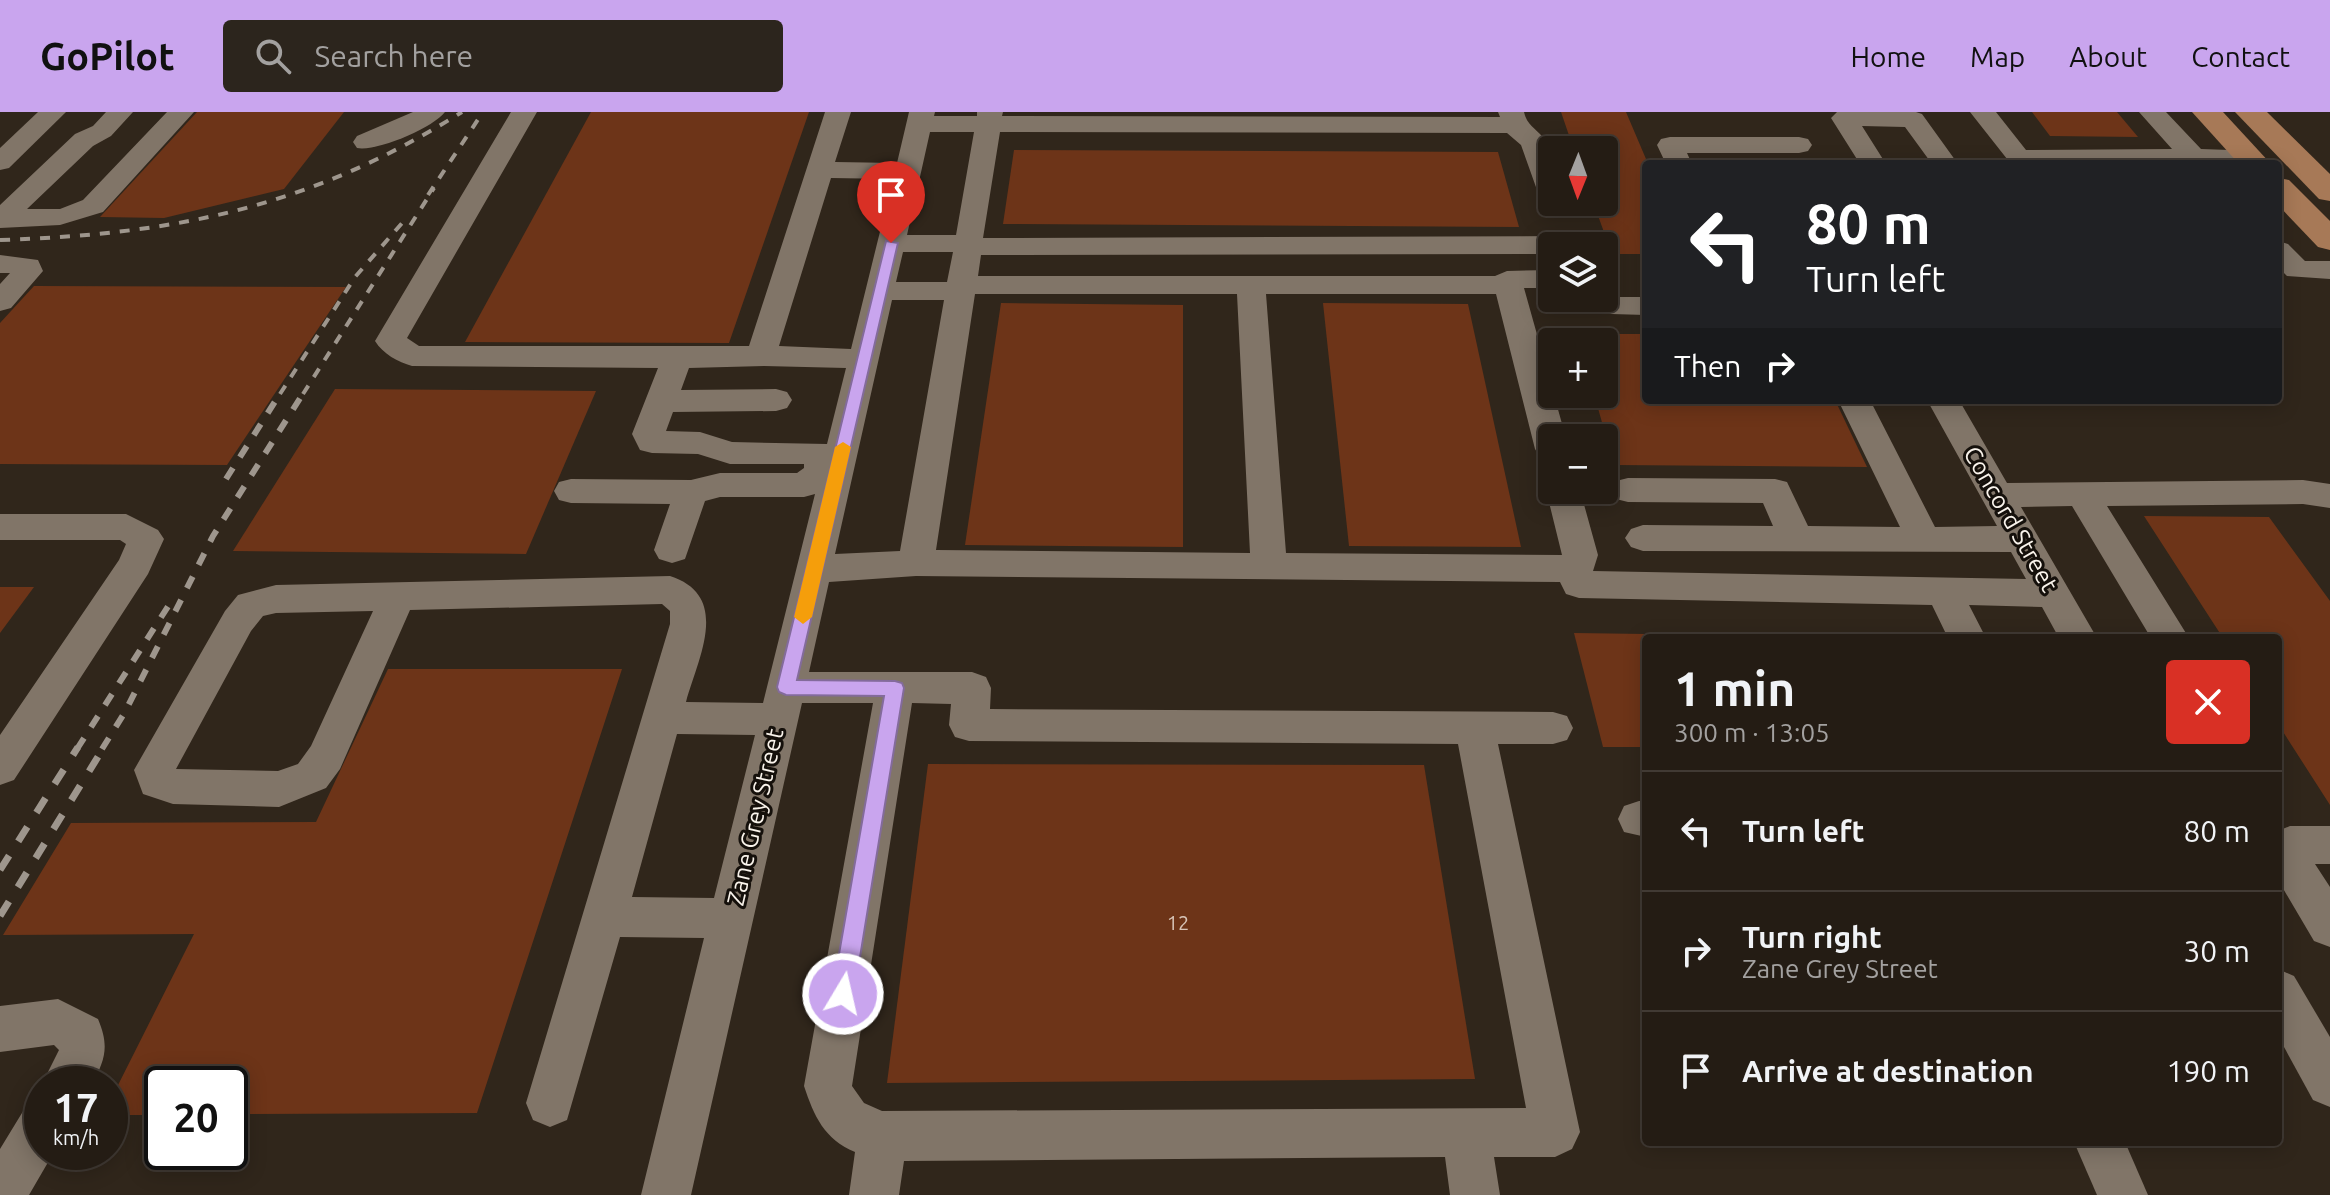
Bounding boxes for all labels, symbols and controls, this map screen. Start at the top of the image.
search box [223,20,783,92]
icon: search [251,34,295,78]
text: GoPilot [40,35,175,77]
text: Search here [315,39,473,73]
text: Home [1851,41,1926,72]
text: Map [1970,41,2025,72]
text: About [2069,41,2147,72]
text: Contact [2191,41,2290,72]
north arrow [1538,136,1618,216]
map controls [1538,136,1618,504]
pin [857,161,925,243]
icon: arrive [869,173,913,217]
icon: left [1674,192,1778,296]
text: 80 m [1806,192,1931,255]
button: layers [1538,232,1618,312]
text: Turn left [1806,258,1945,299]
button: + [1538,328,1618,408]
icon: right [1758,344,1802,388]
text: Then [1674,349,1742,383]
button: − [1538,424,1618,504]
street label: Concord Street [1959,442,2064,597]
button: close [2166,660,2250,744]
text: 1 min [1674,661,1795,715]
text: 300 m · 13:05 [1674,718,1830,747]
street label: Zane Grey Street [722,725,789,908]
icon: left [1674,809,1718,853]
text: Turn left [1742,814,1864,848]
text: 80 m [2183,814,2250,848]
house number: 12 [1167,911,1189,934]
text: Turn right [1742,920,1882,954]
icon: right [1674,929,1718,973]
text: 30 m [2183,934,2250,968]
position arrow [801,952,885,1036]
text: Zane Grey Street [1742,954,1938,983]
icon: arrive [1674,1049,1718,1093]
text: Arrive at destination [1742,1054,2034,1088]
text: 190 m [2166,1054,2250,1088]
speed limit sign: 20 [144,1066,248,1170]
text: 17 [53,1085,99,1130]
text: km/h [53,1126,99,1149]

